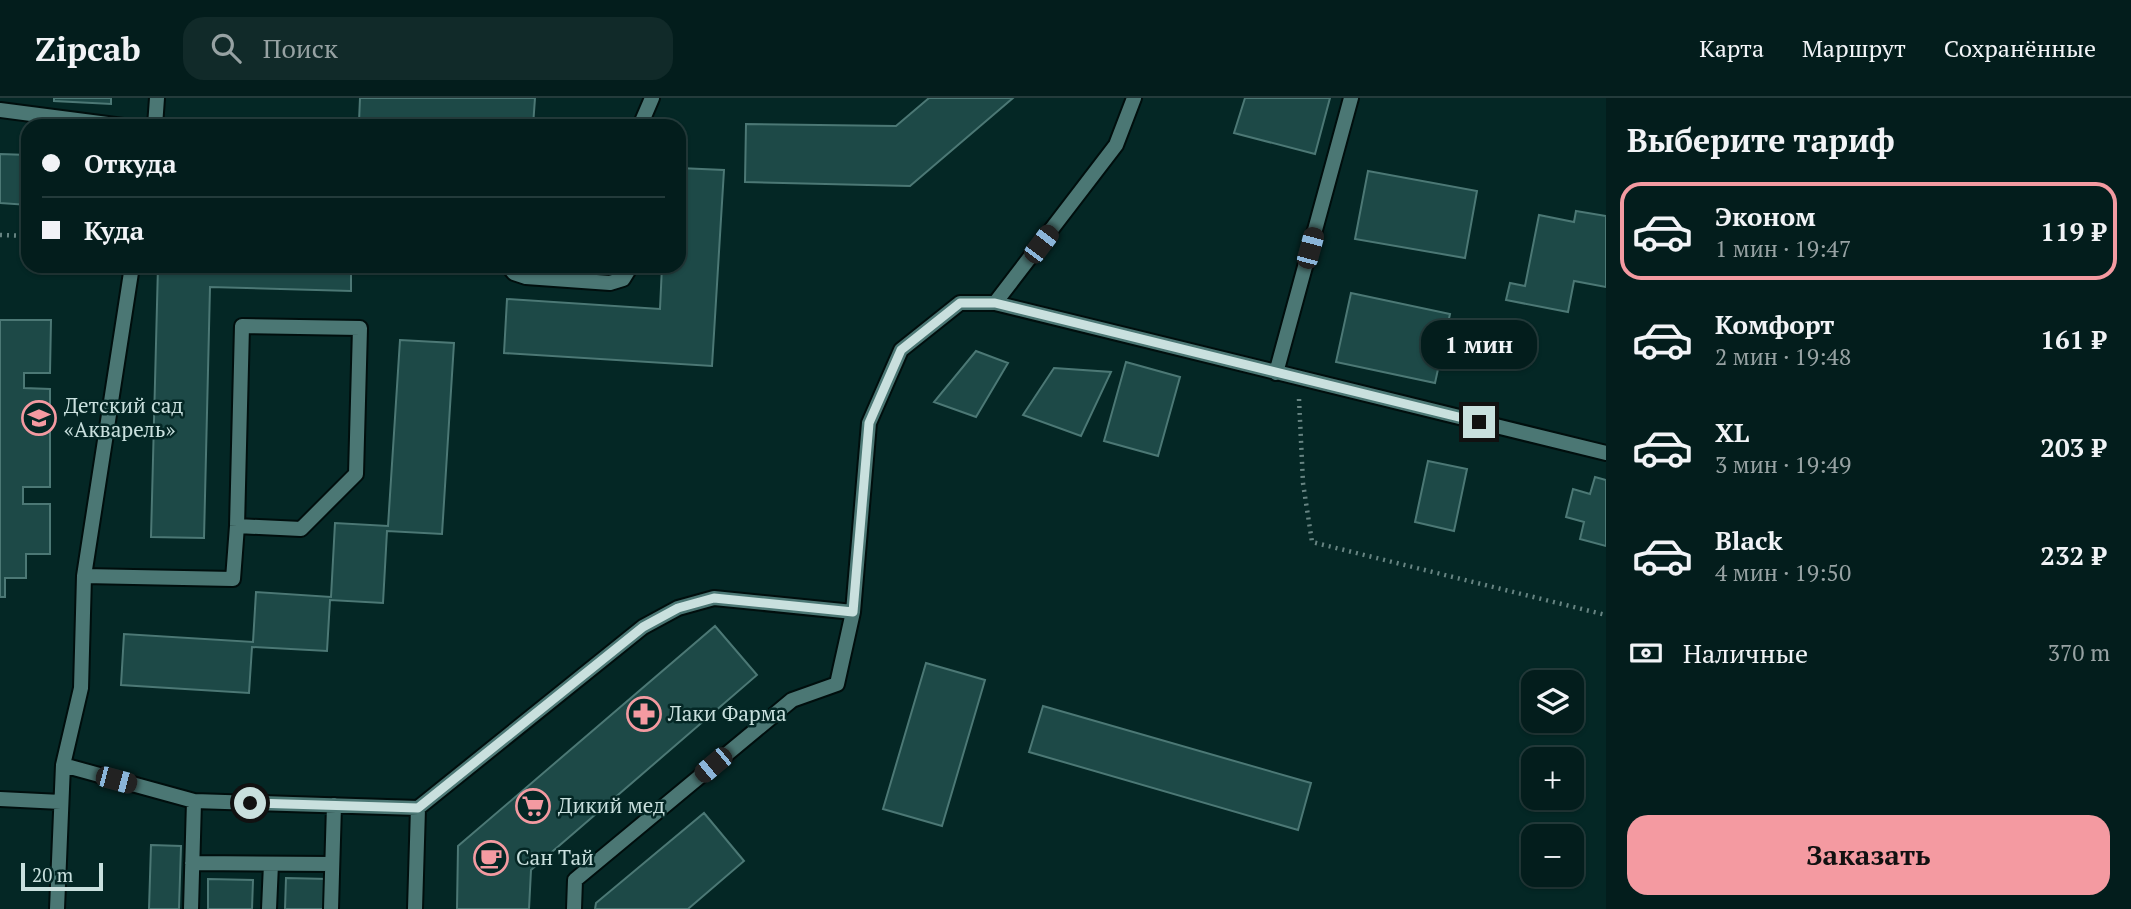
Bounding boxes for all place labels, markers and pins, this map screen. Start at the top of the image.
place label: Детский сад «Акварель» [64,391,183,443]
school or university icon: Детский сад «Акварель» [20,399,58,437]
pharmacy icon: Лаки Фарма [625,695,663,733]
place label: Лаки Фарма [667,699,787,727]
supermarket icon: Дикий мед [514,787,552,825]
place label: Дикий мед [558,791,665,819]
cafe icon: Сан Тай [472,839,510,877]
place label: Сан Тай [516,843,594,871]

